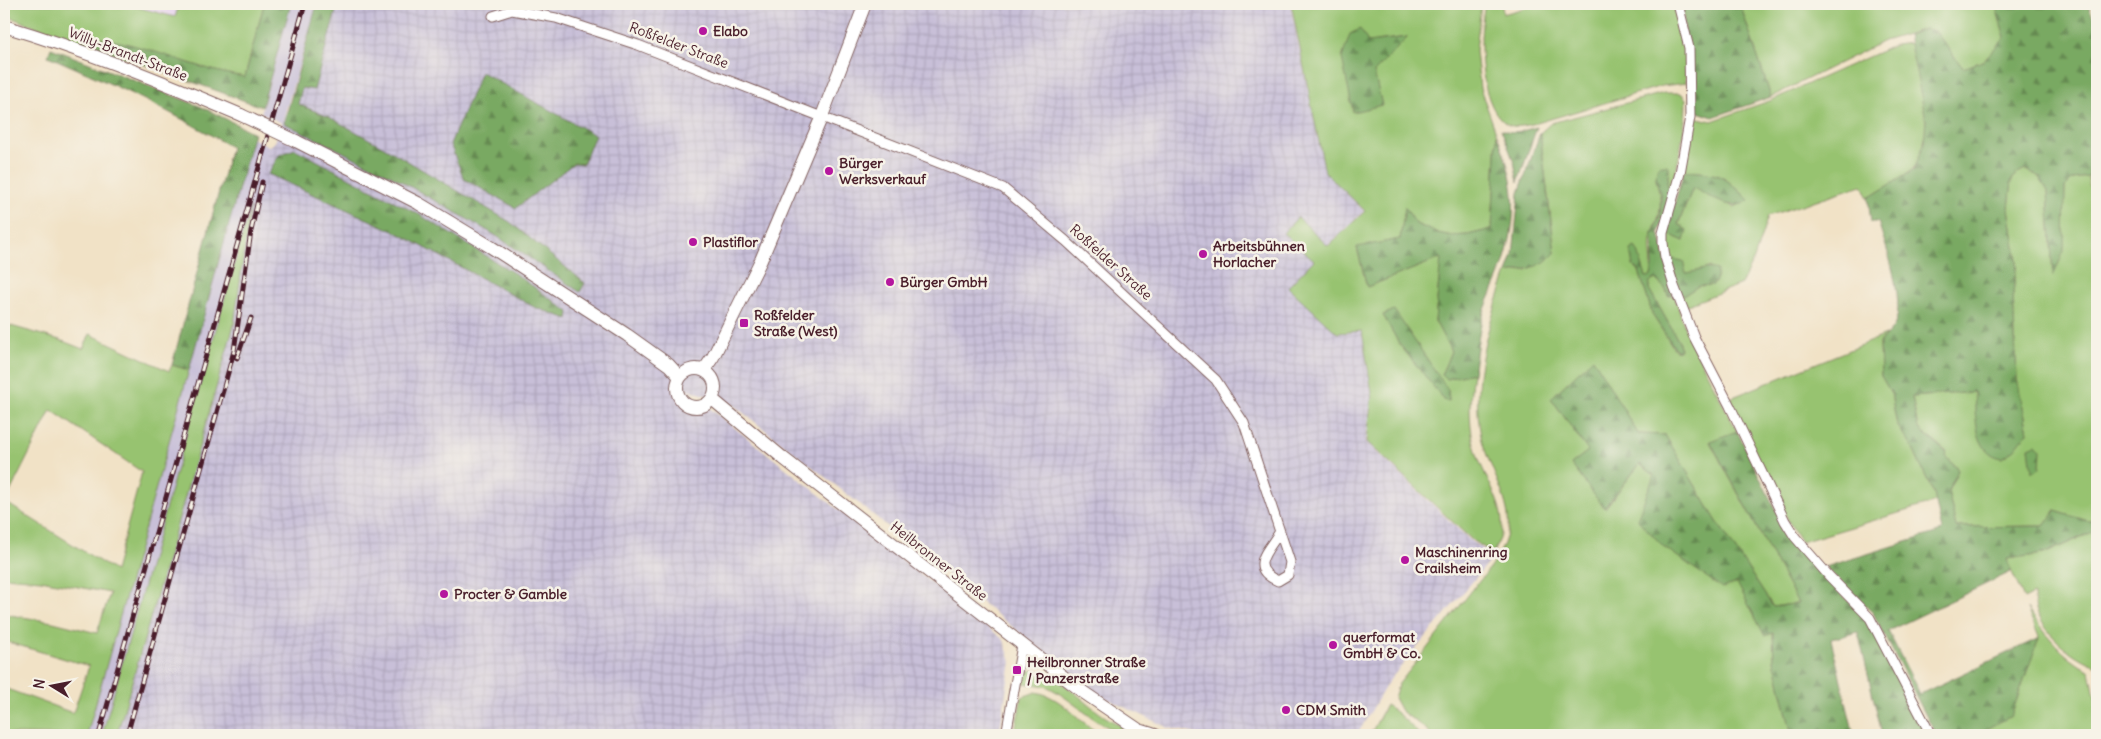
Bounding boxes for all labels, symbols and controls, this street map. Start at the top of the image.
street label: Roßfelder Straße [627,18,731,72]
place label: Elabo [713,22,748,40]
street label: Willy-Brandt-Straße [66,23,190,85]
marker: Elabo [697,25,709,37]
place label: Bürger Werksverkauf [839,154,927,188]
marker: Bürger Werksverkauf [823,165,835,177]
street label: Roßfelder Straße [1066,220,1156,304]
place label: Plastiflor [703,233,758,251]
marker: Plastiflor [687,236,699,248]
place label: Arbeitsbühnen Horlacher [1213,237,1305,271]
marker: Arbeitsbühnen Horlacher [1197,248,1209,260]
place label: Bürger GmbH [900,273,987,291]
marker: Bürger GmbH [884,276,896,288]
place label: Roßfelder Straße (West) [754,306,837,340]
marker: Roßfelder Straße (West) [738,317,750,329]
street label: Heilbronner Straße [887,517,991,605]
place label: Maschinenring Crailsheim [1415,543,1508,577]
marker: Maschinenring Crailsheim [1399,554,1411,566]
place label: Procter & Gamble [454,585,567,603]
marker: Procter & Gamble [438,588,450,600]
place label: querformat GmbH & Co. [1343,628,1420,662]
marker: querformat GmbH & Co. [1327,639,1339,651]
place label: Heilbronner Straße / Panzerstraße [1027,653,1146,687]
north arrow [28,662,78,712]
marker: Heilbronner Straße / Panzerstraße [1011,664,1023,676]
text: N [29,677,49,690]
place label: CDM Smith [1296,701,1366,719]
marker: CDM Smith [1280,704,1292,716]

